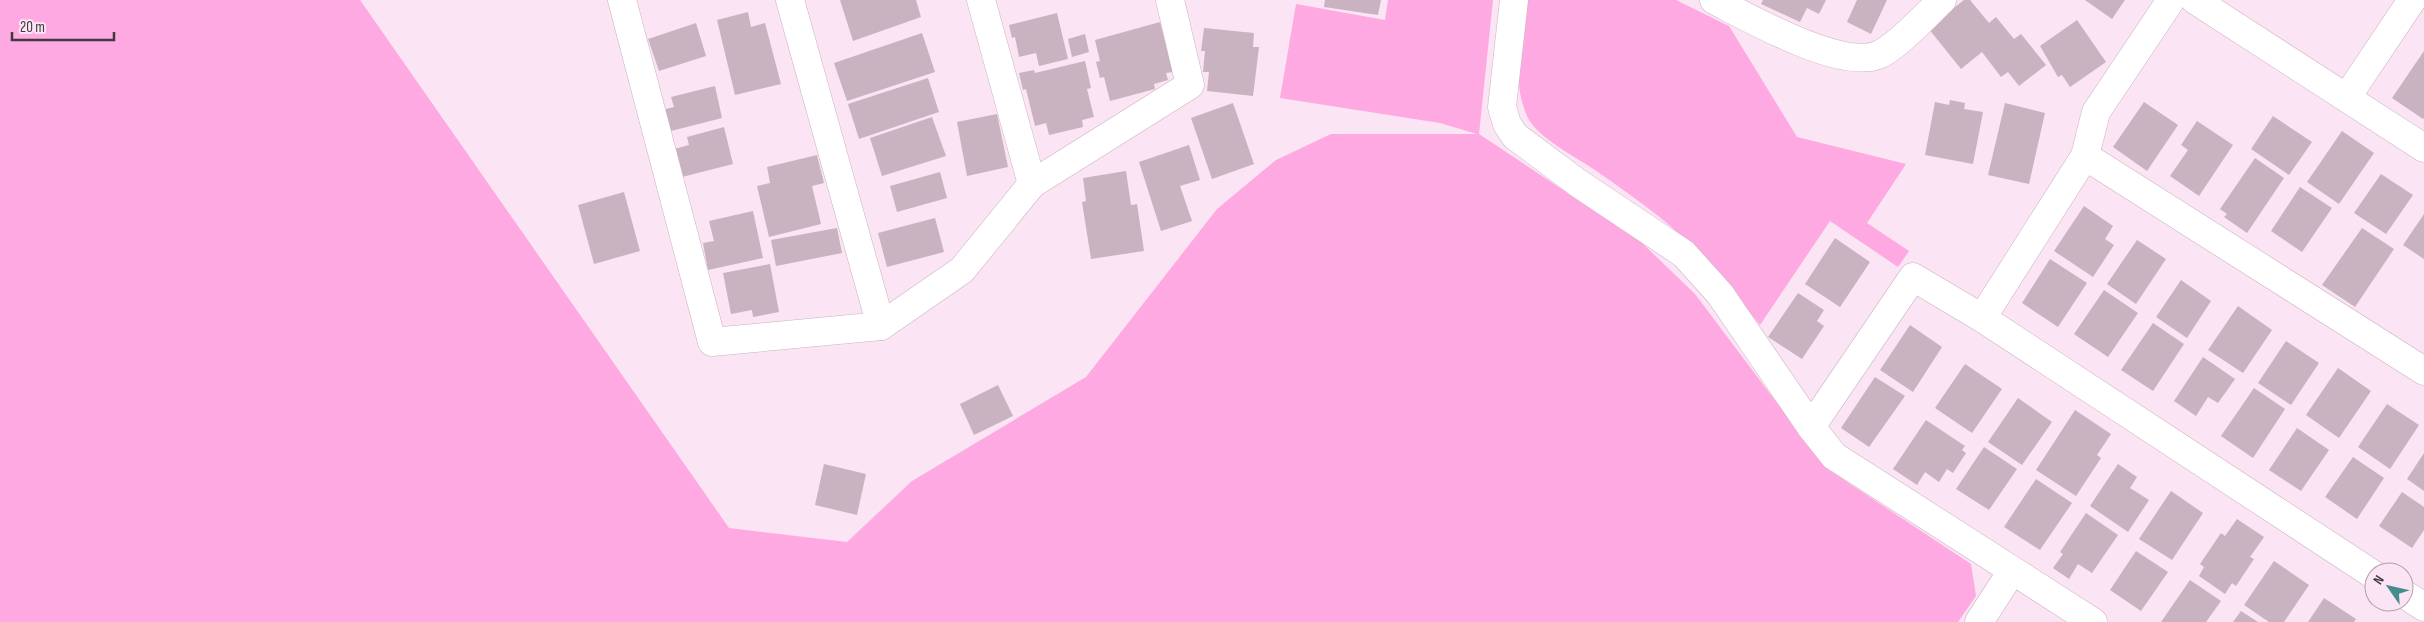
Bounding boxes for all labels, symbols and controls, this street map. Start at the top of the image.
scale bar [12,10,115,42]
text: 20 m [20,18,45,37]
north arrow [2364,562,2414,612]
text: N [2369,572,2388,588]

